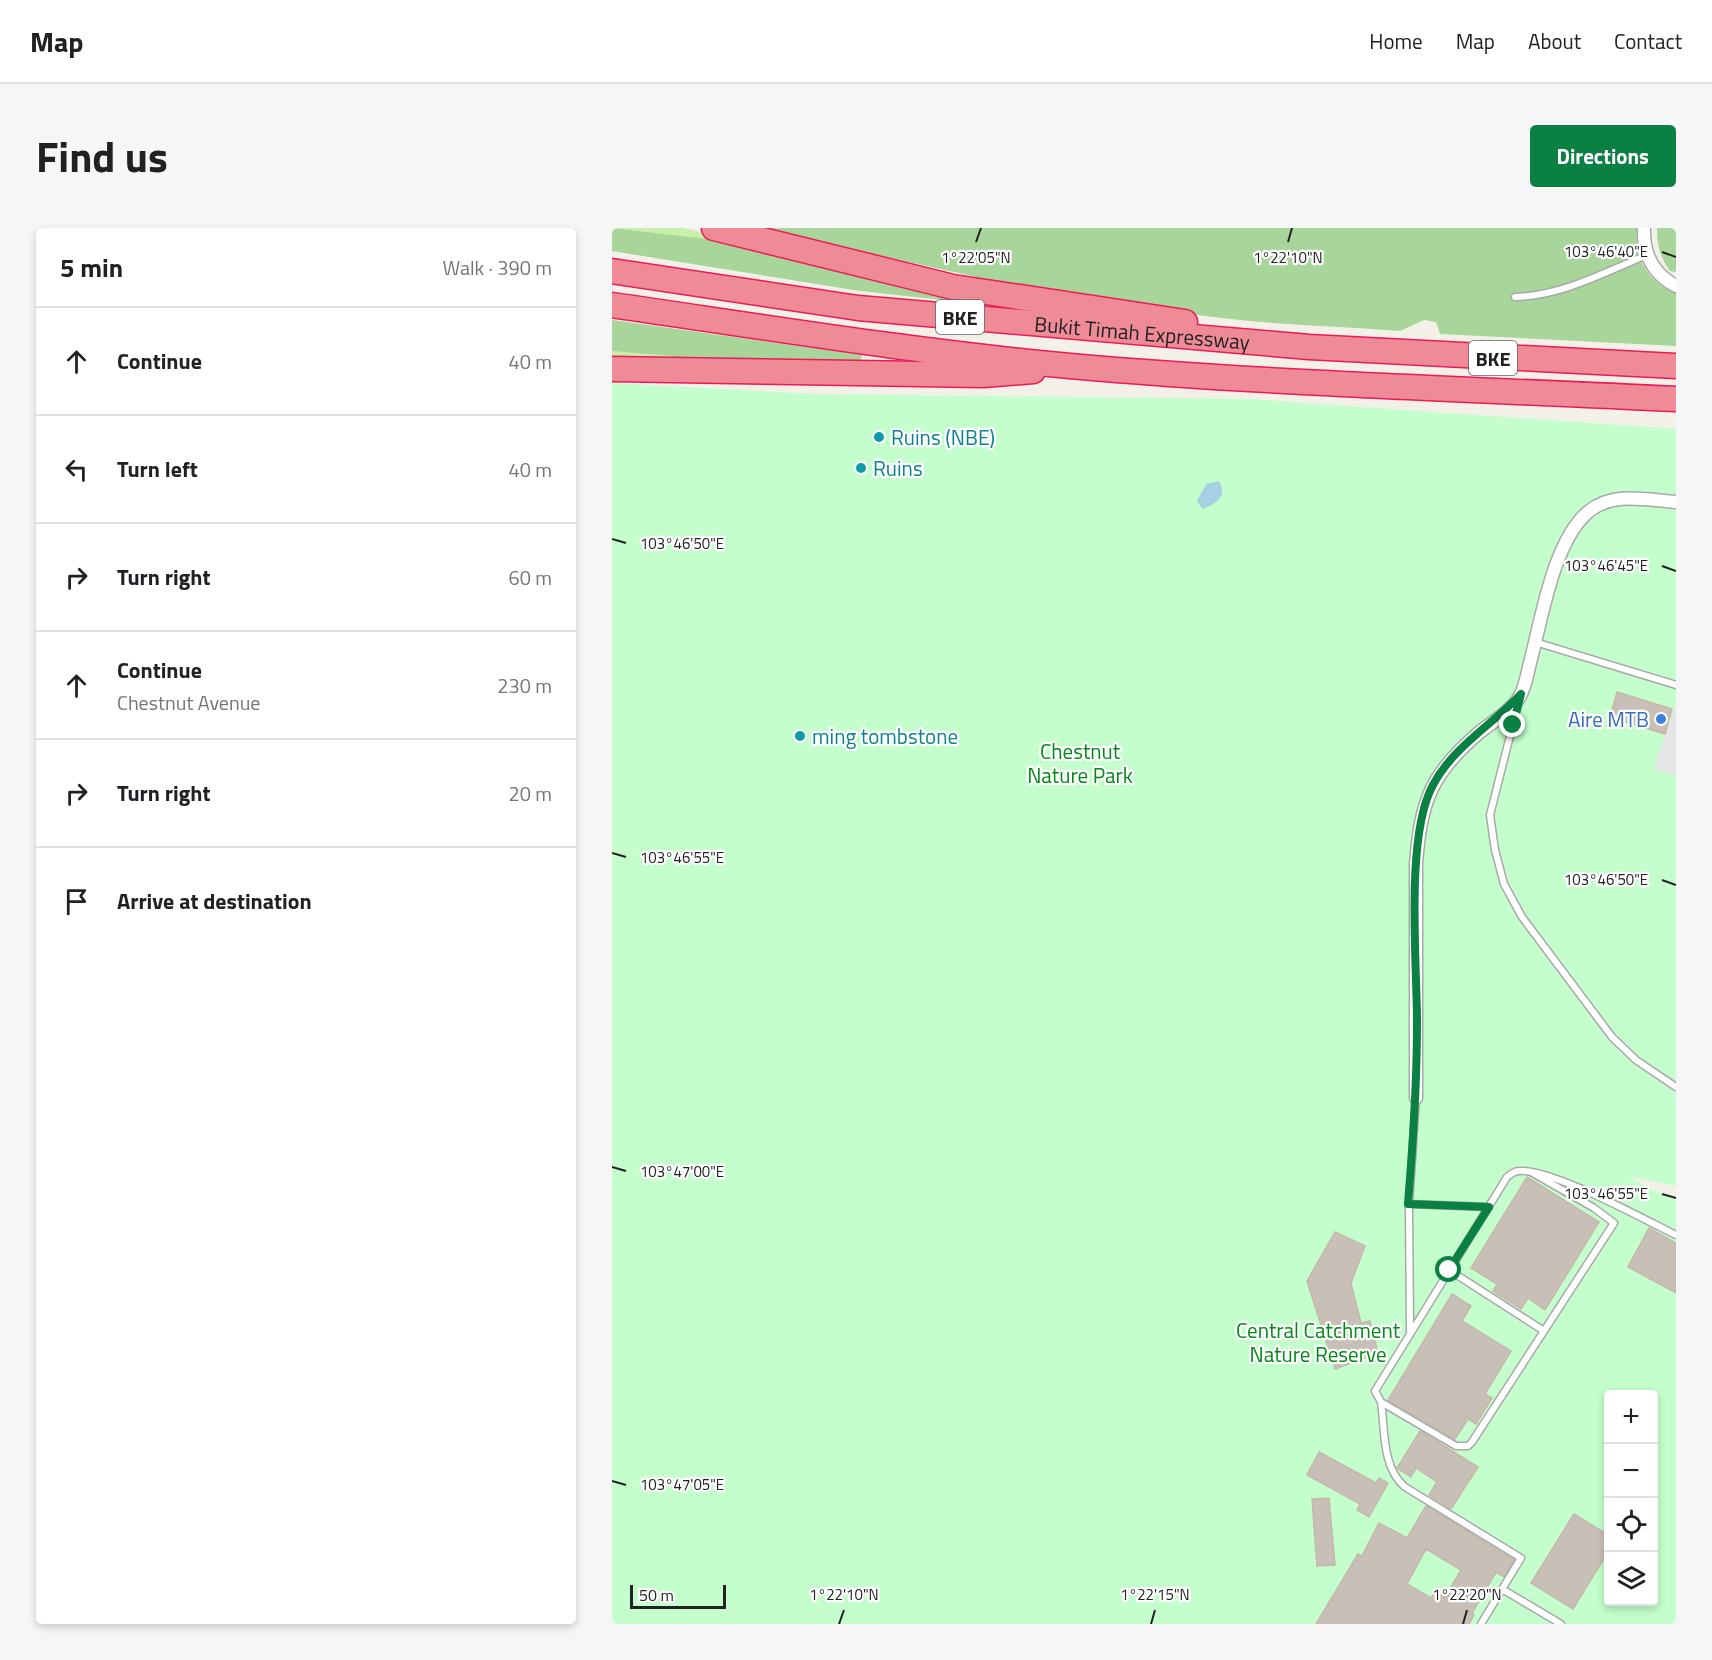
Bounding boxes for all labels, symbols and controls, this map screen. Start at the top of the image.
text: Map [30,20,84,63]
text: Home [1369,25,1423,57]
text: Map [1456,25,1495,57]
text: About [1528,25,1581,57]
text: Contact [1614,25,1682,57]
text: Find us [36,124,168,188]
button: Directions [1530,125,1676,187]
text: 103°46'40"E [1564,240,1648,263]
text: 1°22'05"N [941,246,1011,269]
text: 1°22'10"N [1253,246,1323,269]
text: 5 min [60,248,123,287]
text: Walk · 390 m [443,252,552,283]
road number: BKE [936,300,984,334]
street label: Bukit Timah Expressway [1033,307,1251,358]
road number: BKE [1469,341,1517,375]
text: Continue [117,344,202,378]
icon: ahead [60,345,93,378]
text: 40 m [508,346,552,377]
place label: Ruins (NBE) [891,421,995,453]
marker: Ruins (NBE) [872,430,886,444]
text: Turn left [117,452,198,486]
place label: Ruins [873,452,923,484]
icon: left [60,453,93,486]
text: 40 m [508,454,552,485]
marker: Ruins [854,461,868,475]
text: 103°46'50"E [640,532,724,555]
text: 103°46'45"E [1564,554,1648,577]
text: Turn right [117,560,211,594]
icon: right [60,561,93,594]
text: 60 m [508,562,552,593]
text: Continue [117,653,202,687]
icon: ahead [60,669,93,702]
text: 230 m [497,670,552,701]
text: Chestnut Avenue [117,687,260,718]
place label: Aire MTB [1568,703,1649,735]
route end [1499,711,1525,737]
marker: Aire MTB [1654,712,1668,726]
place label: ming tombstone [812,720,958,752]
marker: ming tombstone [793,729,807,743]
park label: Chestnut Nature Park [1027,735,1133,791]
text: Turn right [117,776,211,810]
icon: right [60,777,93,810]
text: 20 m [508,778,552,809]
text: 103°46'55"E [640,846,724,869]
text: 103°46'50"E [1564,868,1648,891]
text: Arrive at destination [117,884,312,918]
icon: arrive [60,885,93,918]
text: 103°47'00"E [640,1160,724,1183]
text: 103°46'55"E [1564,1182,1648,1205]
route start [1435,1256,1461,1282]
park label: Central Catchment Nature Reserve [1236,1314,1401,1370]
map controls [1604,1390,1658,1606]
button: + [1604,1390,1658,1444]
button: − [1604,1444,1658,1498]
text: 103°47'05"E [640,1473,724,1496]
button: locate [1604,1498,1658,1552]
button: layers [1604,1552,1658,1606]
scale bar [630,1582,726,1610]
text: 50 m [639,1583,674,1607]
text: 1°22'10"N [809,1583,879,1606]
text: 1°22'15"N [1120,1583,1190,1606]
text: 1°22'20"N [1432,1583,1502,1606]

